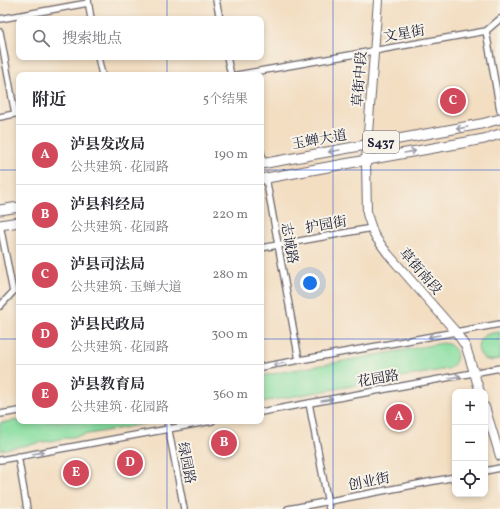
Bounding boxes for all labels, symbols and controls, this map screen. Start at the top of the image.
search box [16,16,264,60]
street label: 文星街 [382,21,427,47]
icon: search [30,27,52,49]
text: 搜索地点 [62,29,122,50]
street label: 草街中段 [349,51,372,108]
pin: C [440,86,466,116]
text: 附近 [32,89,66,112]
text: 5个结果 [203,91,248,109]
one-way arrow [456,124,469,132]
street label: 玉蝉大道 [290,126,348,155]
road number: S437 [363,131,399,153]
text: 泸县发改局 [70,135,145,156]
text: A [40,146,50,164]
text: 190 m [214,146,248,164]
one-way arrow [328,147,341,155]
one-way arrow [403,148,416,156]
text: 公共建筑 · 花园路 [70,159,169,177]
text: 泸县科经局 [70,195,145,216]
text: B [41,206,49,224]
text: 220 m [212,206,248,224]
street label: 护园街 [304,212,349,238]
text: 公共建筑 · 花园路 [70,219,169,237]
street label: 志诚路 [276,221,302,266]
street label: 草街南段 [394,245,445,299]
text: 泸县司法局 [70,255,145,276]
text: C [41,266,49,284]
text: 280 m [212,266,248,284]
your location [300,273,320,293]
text: 公共建筑 · 玉蝉大道 [70,279,182,297]
text: 泸县民政局 [70,315,145,336]
text: D [40,326,50,344]
text: 300 m [212,326,248,344]
one-way arrow [428,332,441,340]
text: 公共建筑 · 花园路 [70,339,169,357]
one-way arrow [272,360,285,368]
street label: 花园路 [356,366,401,392]
one-way arrow [448,372,461,380]
text: 泸县教育局 [70,375,145,396]
text: E [41,386,49,404]
text: 360 m [213,386,248,404]
map controls [452,389,488,497]
button: + [452,389,488,425]
one-way arrow [320,396,333,404]
text: 公共建筑 · 花园路 [70,399,169,417]
pin: A [386,402,412,432]
button: − [452,425,488,461]
pin: B [211,428,237,458]
street label: 绿园路 [172,441,199,486]
one-way arrow [31,448,44,456]
pin: D [117,448,143,478]
pin: E [63,458,89,488]
button: locate [452,461,488,497]
street label: 创业街 [347,469,392,496]

